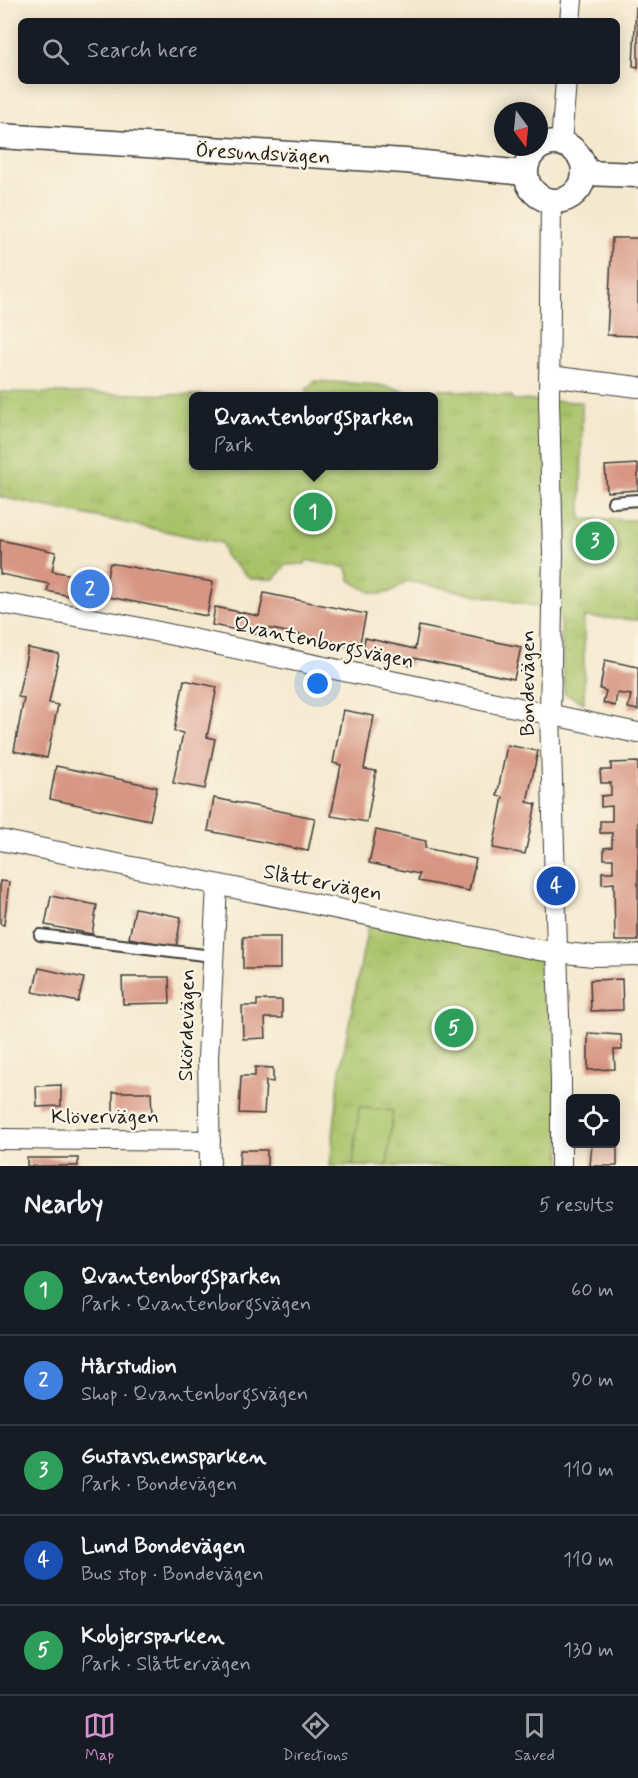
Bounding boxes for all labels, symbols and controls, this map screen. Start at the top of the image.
search box [18,18,620,84]
icon: search [39,35,72,68]
text: Search here [87,37,198,65]
north arrow [494,102,548,156]
street label: Öresundsvägen [195,136,331,172]
popup [189,392,438,470]
text: Qvantenborgsparken [214,404,413,432]
text: Park [214,432,253,459]
pin: 1 [294,490,332,534]
pin: 3 [576,518,614,564]
pin: 2 [70,566,110,612]
street label: Qvantenborgsvägen [230,610,417,678]
street label: Bondevägen [514,630,542,736]
your location [303,669,332,698]
street label: Slåttervägen [261,858,385,908]
pin: 4 [536,864,576,908]
street label: Skördevägen [172,968,202,1082]
pin: 5 [434,1006,474,1050]
map controls [566,1094,620,1148]
button: locate [566,1094,620,1148]
street label: Klövervägen [51,1103,159,1131]
text: Nearby [24,1188,103,1222]
text: 5 results [539,1192,614,1219]
text: Qvantenborgsparken [81,1263,281,1291]
text: 1 [39,1277,48,1304]
text: 60 m [571,1277,614,1304]
text: Park · Qvantenborgsvägen [81,1291,311,1318]
text: Hårstudion [81,1353,177,1381]
text: 2 [39,1367,48,1394]
text: 90 m [571,1367,614,1394]
text: Shop · Qvantenborgsvägen [81,1381,308,1408]
text: Gustavshemsparken [81,1443,266,1471]
text: 3 [39,1457,48,1484]
text: 110 m [563,1457,614,1484]
text: Park · Bondevägen [81,1471,237,1498]
text: Lund Bondevägen [81,1533,245,1561]
text: 4 [38,1547,49,1574]
text: 110 m [563,1547,614,1574]
text: Bus stop · Bondevägen [81,1561,264,1588]
text: Kobjersparken [81,1623,224,1651]
text: 5 [38,1637,50,1664]
text: 130 m [563,1637,614,1664]
text: Park · Slåttervägen [81,1651,251,1678]
tab: Map [83,1709,116,1766]
tab: Directions [282,1709,348,1766]
tab: Saved [514,1709,555,1766]

